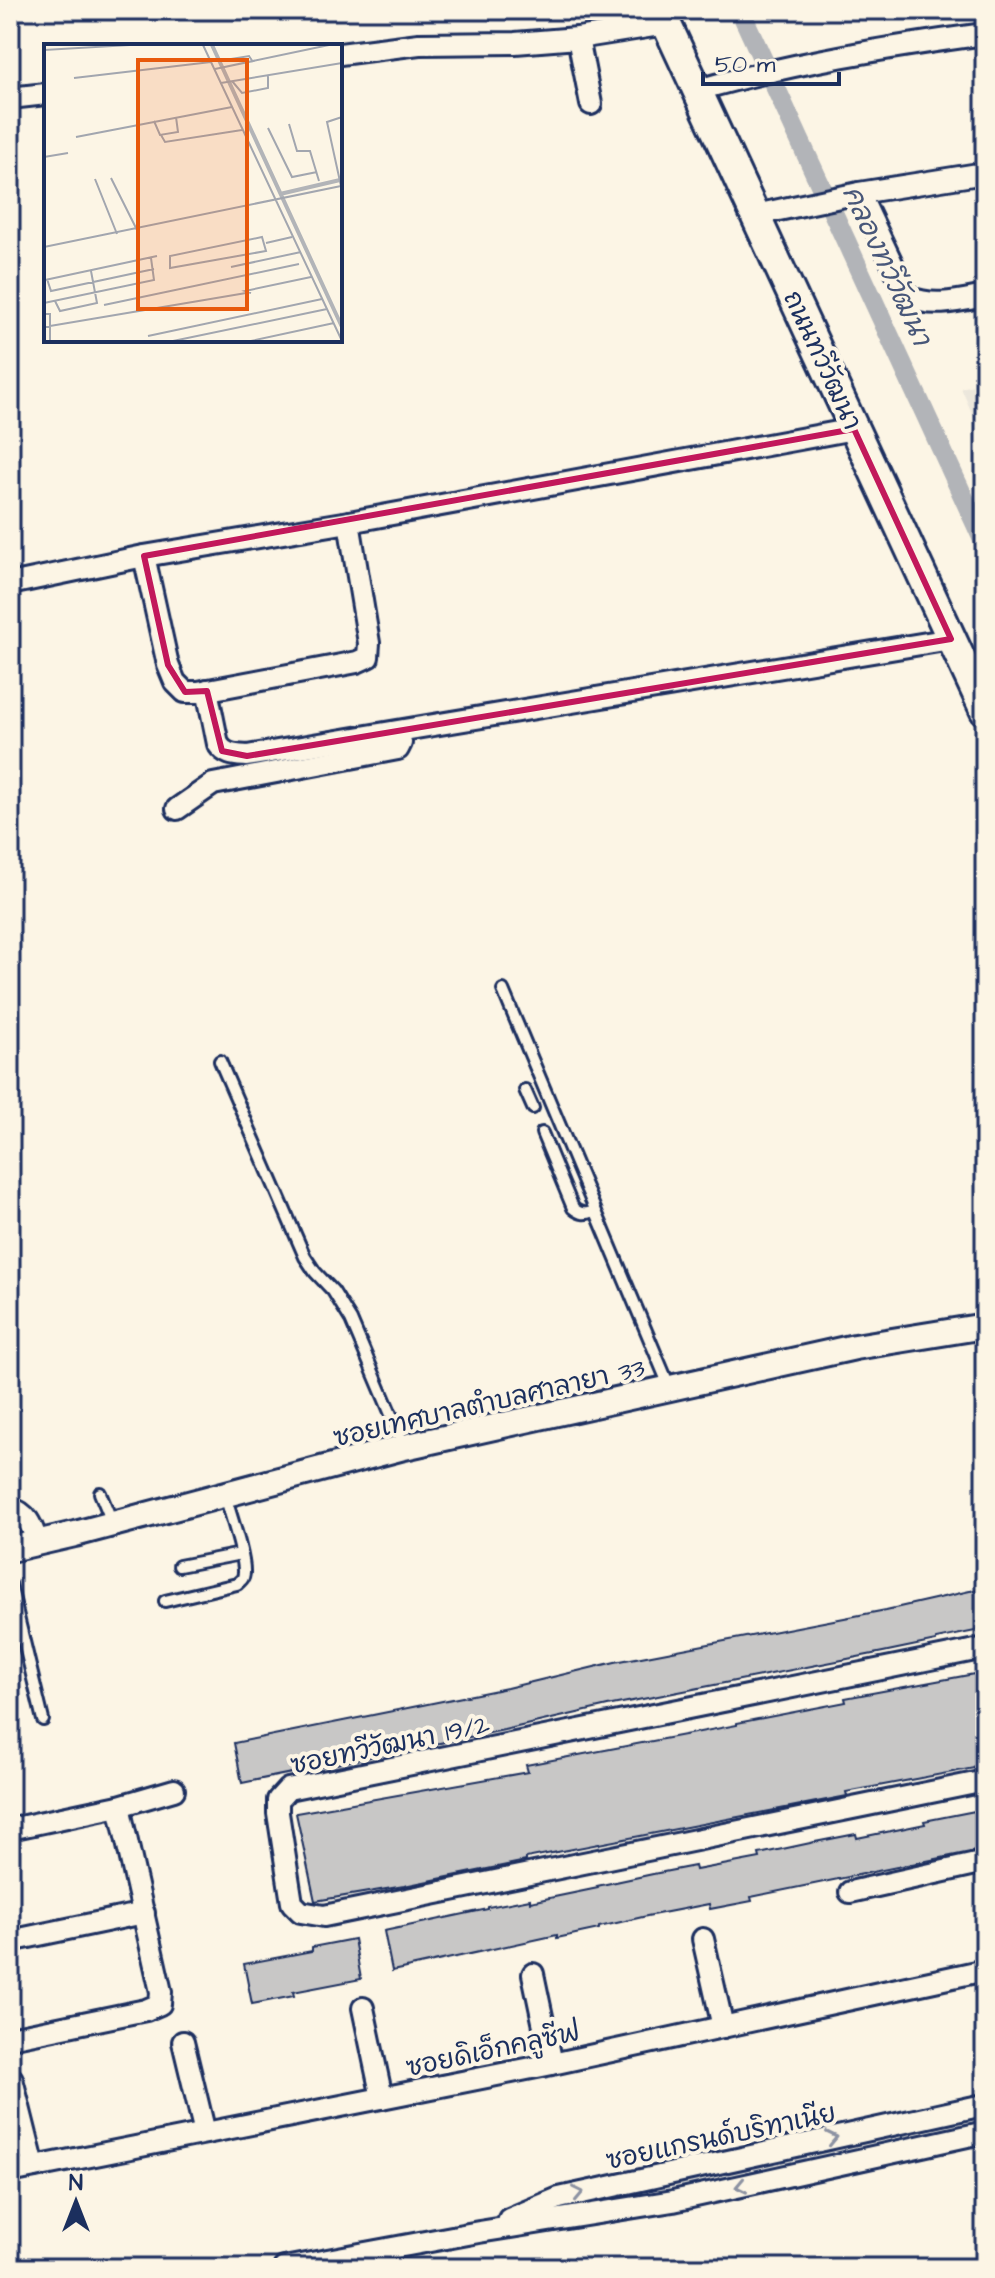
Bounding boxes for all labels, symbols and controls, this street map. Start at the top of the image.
scale bar [703,36,839,86]
inset map [44,44,342,342]
text: 50 m [715,48,776,82]
water label: คลองทวีวัฒนา [832,179,942,354]
street label: ถนนทวีวัฒนา [774,285,870,436]
street label: ซอยเทศบาลตำบลศาลายา 33 [330,1350,648,1456]
street label: ซอยทวีวัฒนา 19/2 [287,1706,493,1784]
street label: ซอยดิเอ็กคลูซีฟ [403,2014,584,2086]
street label: ซอยแกรนด์บริทาเนีย [603,2095,840,2179]
one-way arrow [825,2130,838,2147]
north arrow [36,2162,116,2242]
text: N [69,2168,83,2199]
one-way arrow [735,2177,749,2194]
one-way arrow [571,2185,584,2202]

